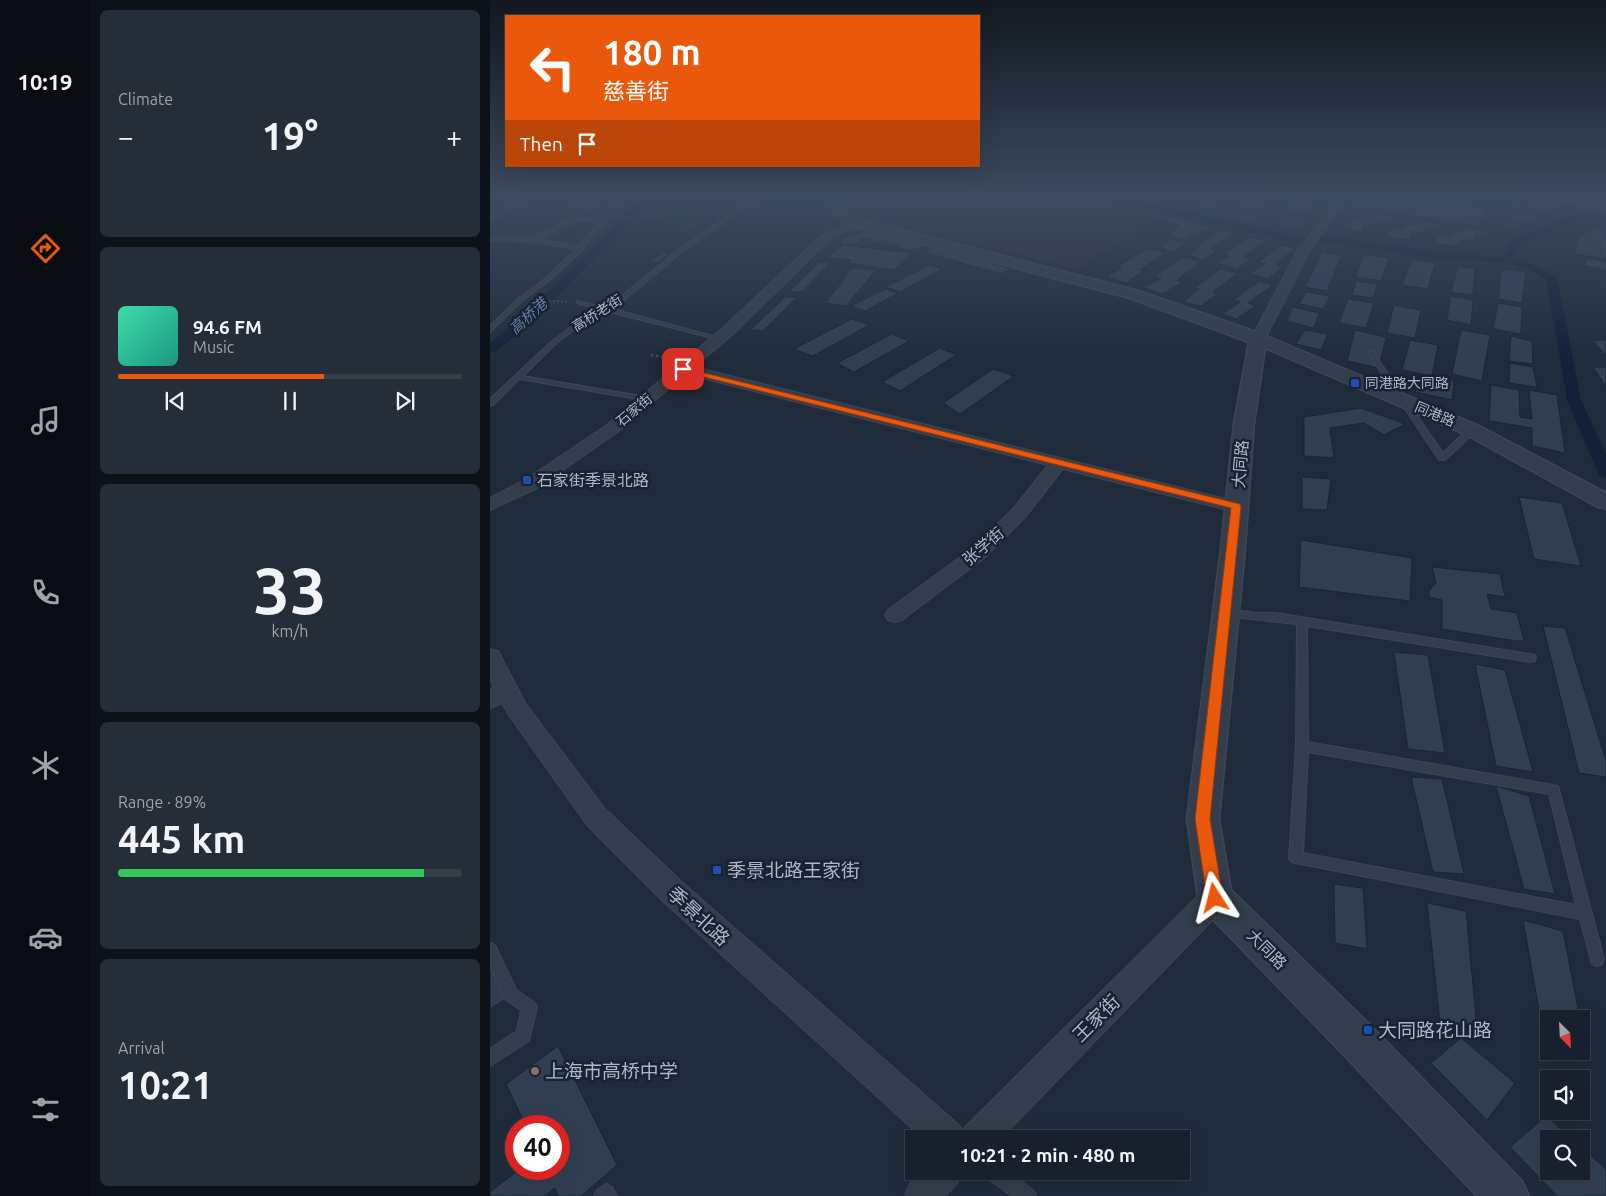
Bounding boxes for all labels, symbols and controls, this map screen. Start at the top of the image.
text: 180 m [603,32,701,72]
icon: left [520,35,585,100]
text: 10:19 [17,69,73,94]
text: 慈善街 [603,78,669,103]
text: Climate [118,90,173,108]
text: 19° [262,115,318,157]
text: − [118,121,134,152]
text: + [446,121,462,152]
icon: arrive [573,130,601,158]
text: Then [520,133,563,155]
icon: directions [28,231,63,266]
street label: 高桥老街 [569,291,625,335]
water label: 高桥港 [506,293,552,338]
text: 94.6 FM [193,316,262,338]
text: Music [193,338,234,356]
pin [662,348,704,390]
icon: arrive [669,355,697,383]
place label: 同港路大同路 [1365,375,1449,391]
marker: 同港路大同路 [1349,377,1361,389]
icon: previous [161,387,189,415]
icon: pause [276,387,304,415]
icon: next [391,387,419,415]
street label: 石家街 [613,390,655,430]
street label: 同港路 [1413,398,1457,430]
icon: music [28,403,63,438]
street label: 大同路 [1229,439,1251,489]
place label: 石家街季景北路 [537,471,649,489]
marker: 石家街季景北路 [521,474,533,486]
street label: 张学街 [959,523,1007,569]
text: 33 [253,553,327,626]
icon: phone [28,575,63,610]
text: km/h [272,622,308,640]
icon: climate [28,748,63,783]
text: Range · 89% [118,793,206,811]
text: 445 km [118,818,245,860]
place label: 季景北路王家街 [727,859,860,881]
marker: 季景北路王家街 [711,864,723,876]
position arrow [1188,871,1240,923]
street label: 季景北路 [664,882,734,950]
icon: car [28,920,63,955]
street label: 大同路 [1244,926,1290,972]
street label: 王家街 [1068,990,1124,1046]
north arrow [1540,1010,1590,1060]
map controls [1540,1010,1590,1180]
place label: 大同路花山路 [1378,1019,1492,1041]
marker: 大同路花山路 [1362,1024,1374,1036]
text: Arrival [118,1039,165,1057]
place label: 上海市高桥中学 [545,1060,678,1082]
text: 10:21 [118,1064,213,1106]
marker: 上海市高桥中学 [529,1065,541,1077]
button: sound [1540,1070,1590,1120]
icon: filters [28,1092,63,1127]
speed limit sign: 40 [505,1115,570,1180]
button: search [1540,1130,1590,1180]
text: 10:21 · 2 min · 480 m [960,1144,1135,1166]

